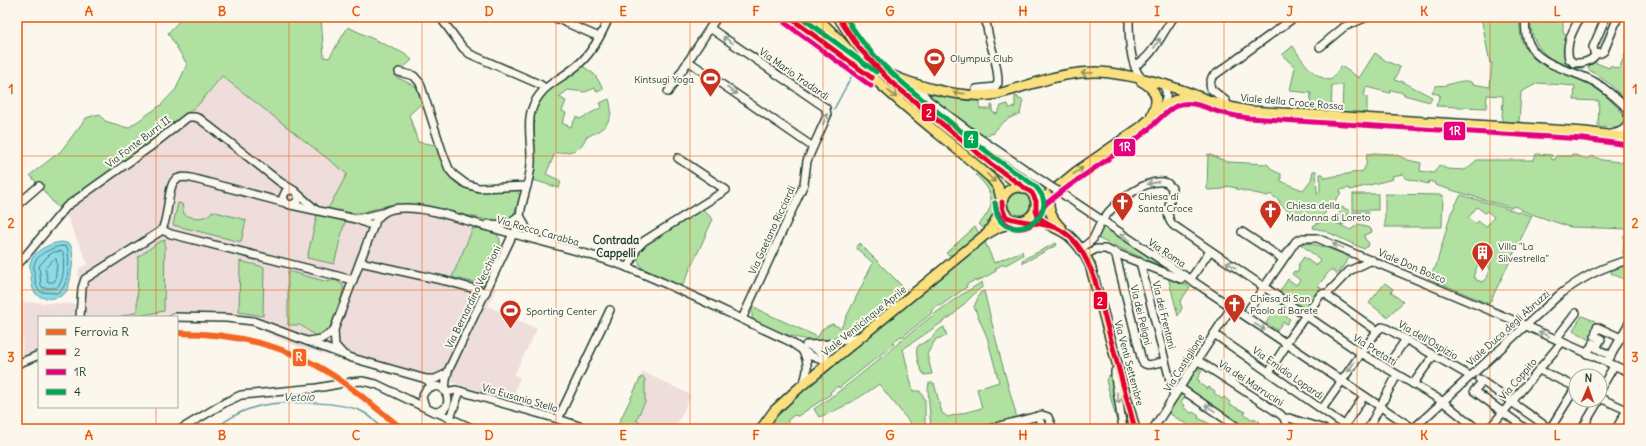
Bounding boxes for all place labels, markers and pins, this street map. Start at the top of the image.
sports icon: Olympus Club [922,45,948,78]
place label: Olympus Club [950,52,1014,65]
sports icon: Kintsugi Yoga [697,66,723,99]
place label: Kintsugi Yoga [634,73,694,86]
church icon: Chiesa di Santa Croce [1110,189,1136,222]
place label: Chiesa di Santa Croce [1138,190,1193,215]
church icon: Chiesa della Madonna di Loreto [1257,198,1283,231]
place label: Chiesa della Madonna di Loreto [1286,199,1371,224]
building icon: Villa "La Silvestrella" [1469,239,1495,272]
place label: Villa "La Silvestrella" [1498,240,1549,265]
church icon: Chiesa di San Paolo di Barete [1222,291,1248,324]
place label: Chiesa di San Paolo di Barete [1250,292,1318,317]
sports icon: Sporting Center [498,298,524,331]
place label: Sporting Center [526,305,596,318]

